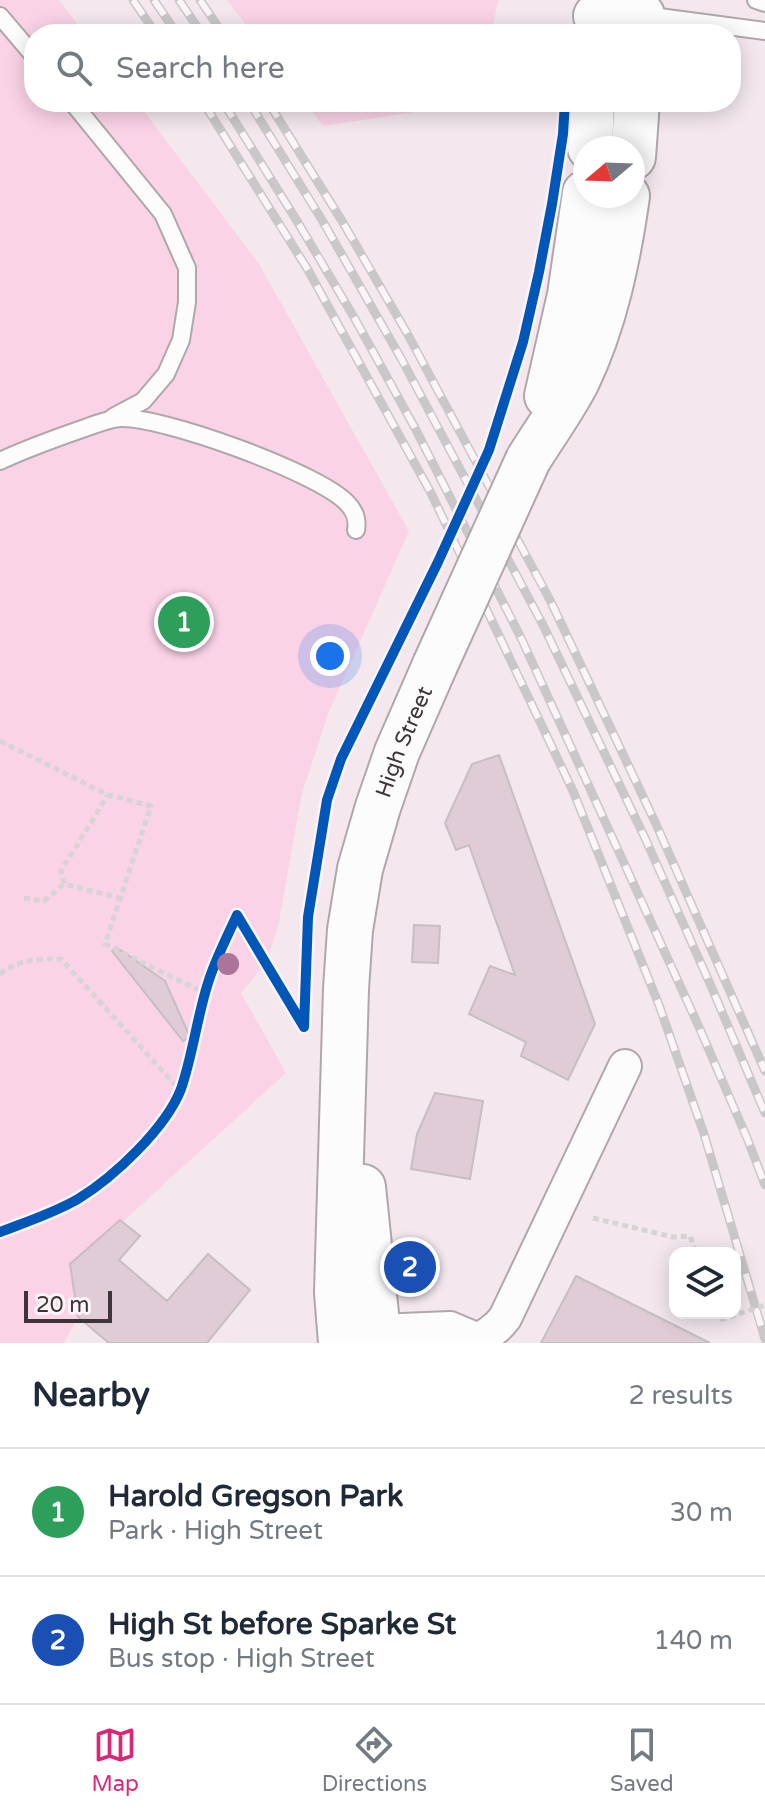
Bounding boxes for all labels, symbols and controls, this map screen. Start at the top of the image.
search box [24,24,741,112]
icon: search [52,46,96,90]
text: Search here [116,50,285,87]
north arrow [573,136,645,208]
pin: 1 [158,592,210,652]
your location [310,636,350,676]
street label: High Street [370,682,438,801]
pin: 2 [384,1237,436,1297]
map controls [669,1247,741,1319]
button: layers [669,1247,741,1319]
scale bar [24,1287,112,1323]
text: 20 m [36,1292,90,1318]
text: Nearby [32,1375,150,1416]
text: 2 results [628,1380,733,1411]
text: Harold Gregson Park [108,1478,403,1515]
text: 1 [50,1497,66,1528]
text: 30 m [670,1497,733,1528]
text: Park · High Street [108,1515,323,1546]
text: High St before Sparke St [108,1606,456,1643]
text: 2 [50,1625,66,1656]
text: 140 m [653,1625,733,1656]
text: Bus stop · High Street [108,1643,375,1674]
tab: Map [91,1723,139,1797]
tab: Directions [322,1723,427,1797]
tab: Saved [610,1723,674,1797]

